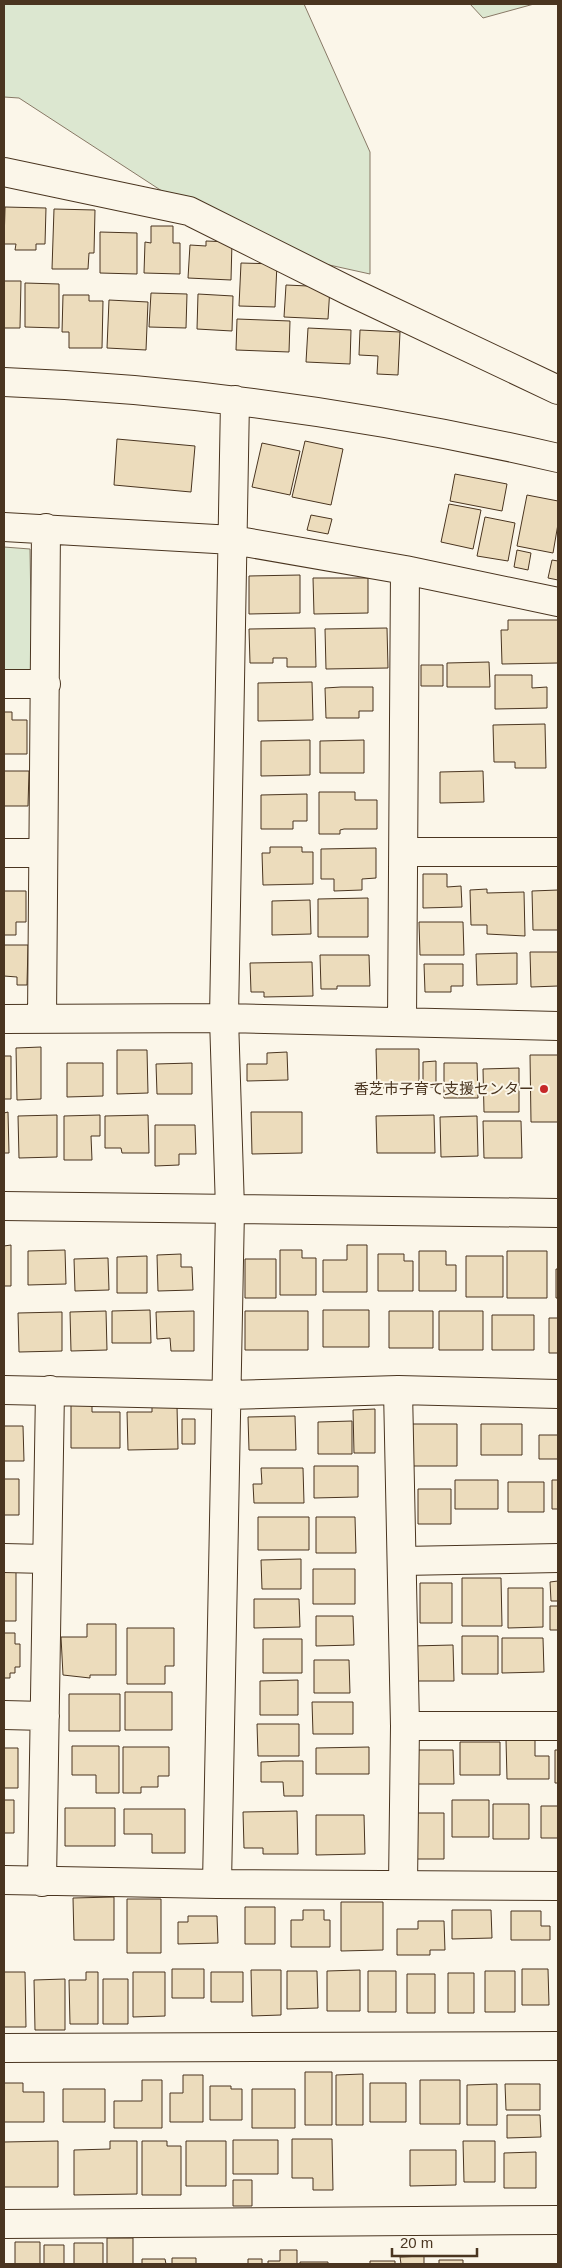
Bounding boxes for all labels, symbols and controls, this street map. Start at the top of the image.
place label: 香芝市子育て支援センター [354,1080,534,1097]
marker: 香芝市子育て支援センター [538,1083,550,1095]
scale bar [392,2226,477,2258]
text: 20 m [400,2234,433,2251]

